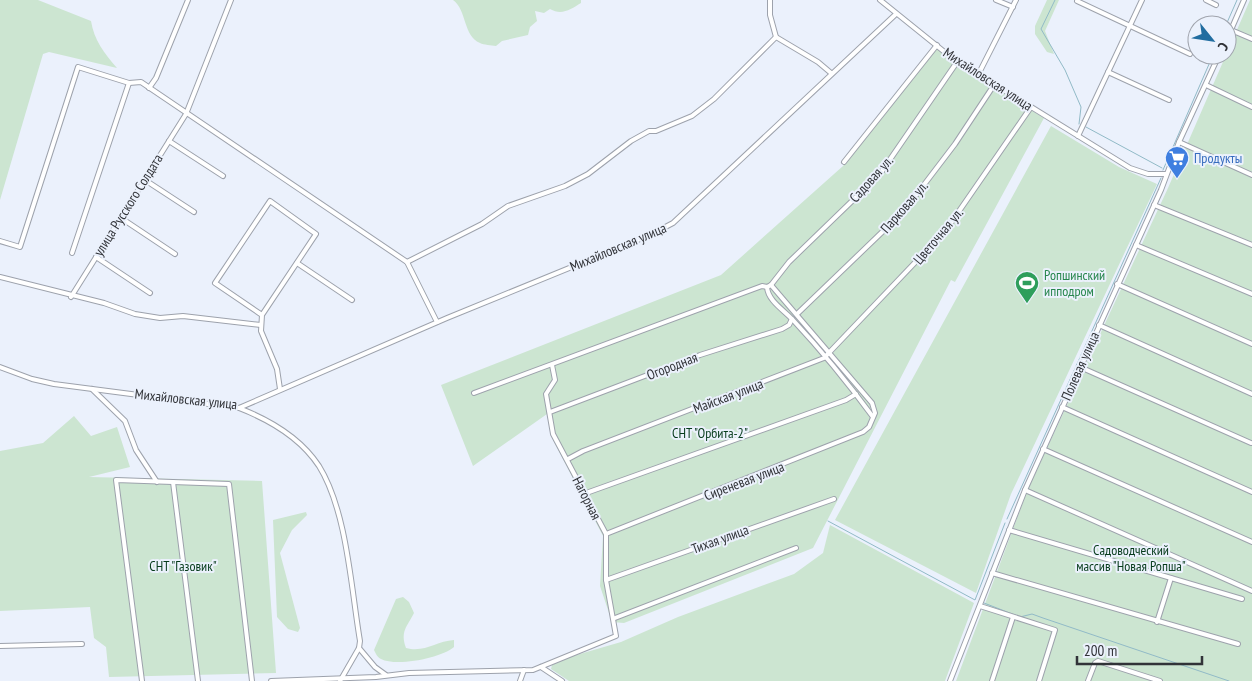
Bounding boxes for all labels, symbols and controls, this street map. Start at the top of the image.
north arrow [1187,15,1237,65]
text: С [1214,39,1233,54]
street label: Михайловская улица [940,43,1036,115]
supermarket icon: Продукты [1164,145,1190,179]
place label: Продукты [1194,149,1242,167]
street label: улица Русского Солдата [89,151,167,259]
street label: Садовая ул. [845,152,897,206]
street label: Парковая ул. [876,177,932,237]
street label: Цветочная ул. [909,204,967,268]
street label: Михайловская улица [567,219,669,275]
place label: Ропшинский ипподром [1044,266,1105,300]
sports icon: Ропшинский ипподром [1014,270,1040,304]
street label: Полевая улица [1057,329,1103,403]
street label: Огородная [644,348,700,384]
street label: Майская улица [690,374,766,418]
street label: Михайловская улица [134,385,238,413]
park label: СНТ "Орбита-2" [672,424,748,442]
street label: Сиреневая улица [701,457,787,505]
street label: Нагорная [568,473,606,523]
street label: Тихая улица [689,520,751,558]
park label: Садоводческий массив "Новая Ропша" [1076,541,1186,575]
park label: СНТ "Газовик" [149,557,217,575]
scale bar [1077,634,1202,666]
text: 200 m [1084,641,1117,660]

